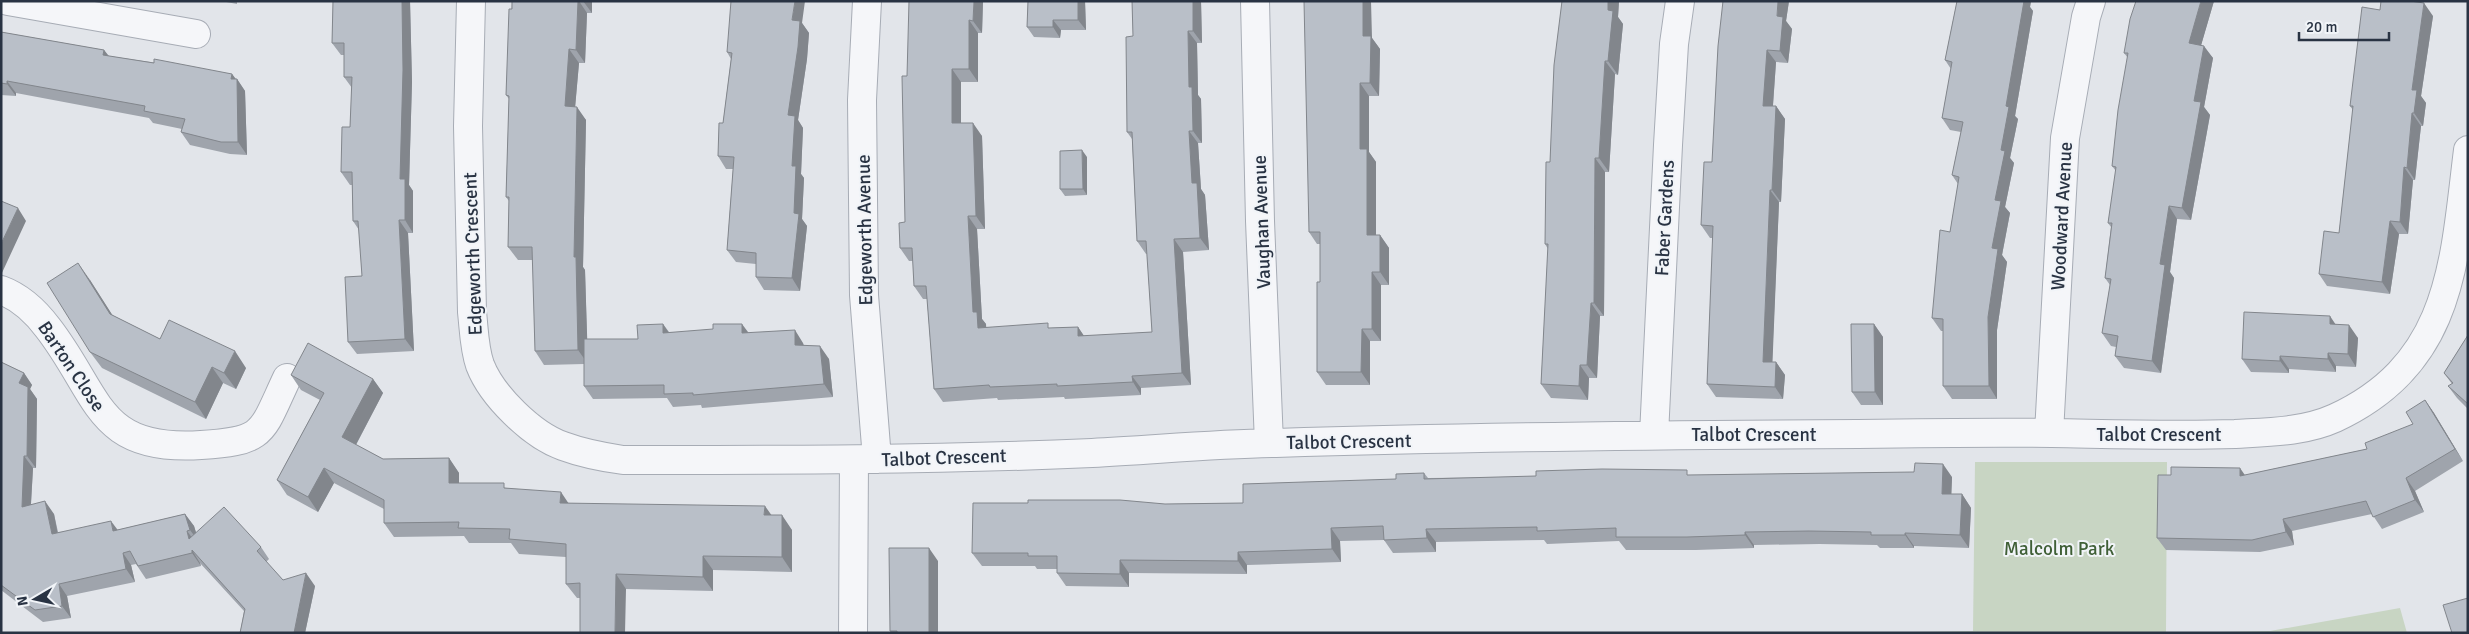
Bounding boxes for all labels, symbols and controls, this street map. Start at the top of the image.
scale bar [2299,10,2389,42]
text: 20 m [2306,18,2337,36]
street label: Woodward Avenue [2046,141,2078,291]
street label: Edgeworth Avenue [852,154,878,306]
street label: Vaughan Avenue [1248,154,1276,289]
street label: Faber Gardens [1650,159,1680,277]
street label: Edgeworth Crescent [458,172,488,336]
street label: Barton Close [32,317,110,416]
street label: Talbot Crescent [1691,423,1817,447]
street label: Talbot Crescent [2096,423,2222,447]
street label: Talbot Crescent [1286,429,1412,455]
street label: Talbot Crescent [881,444,1007,472]
park label: Malcolm Park [2004,537,2115,561]
north arrow [10,574,60,624]
text: N [13,595,32,607]

